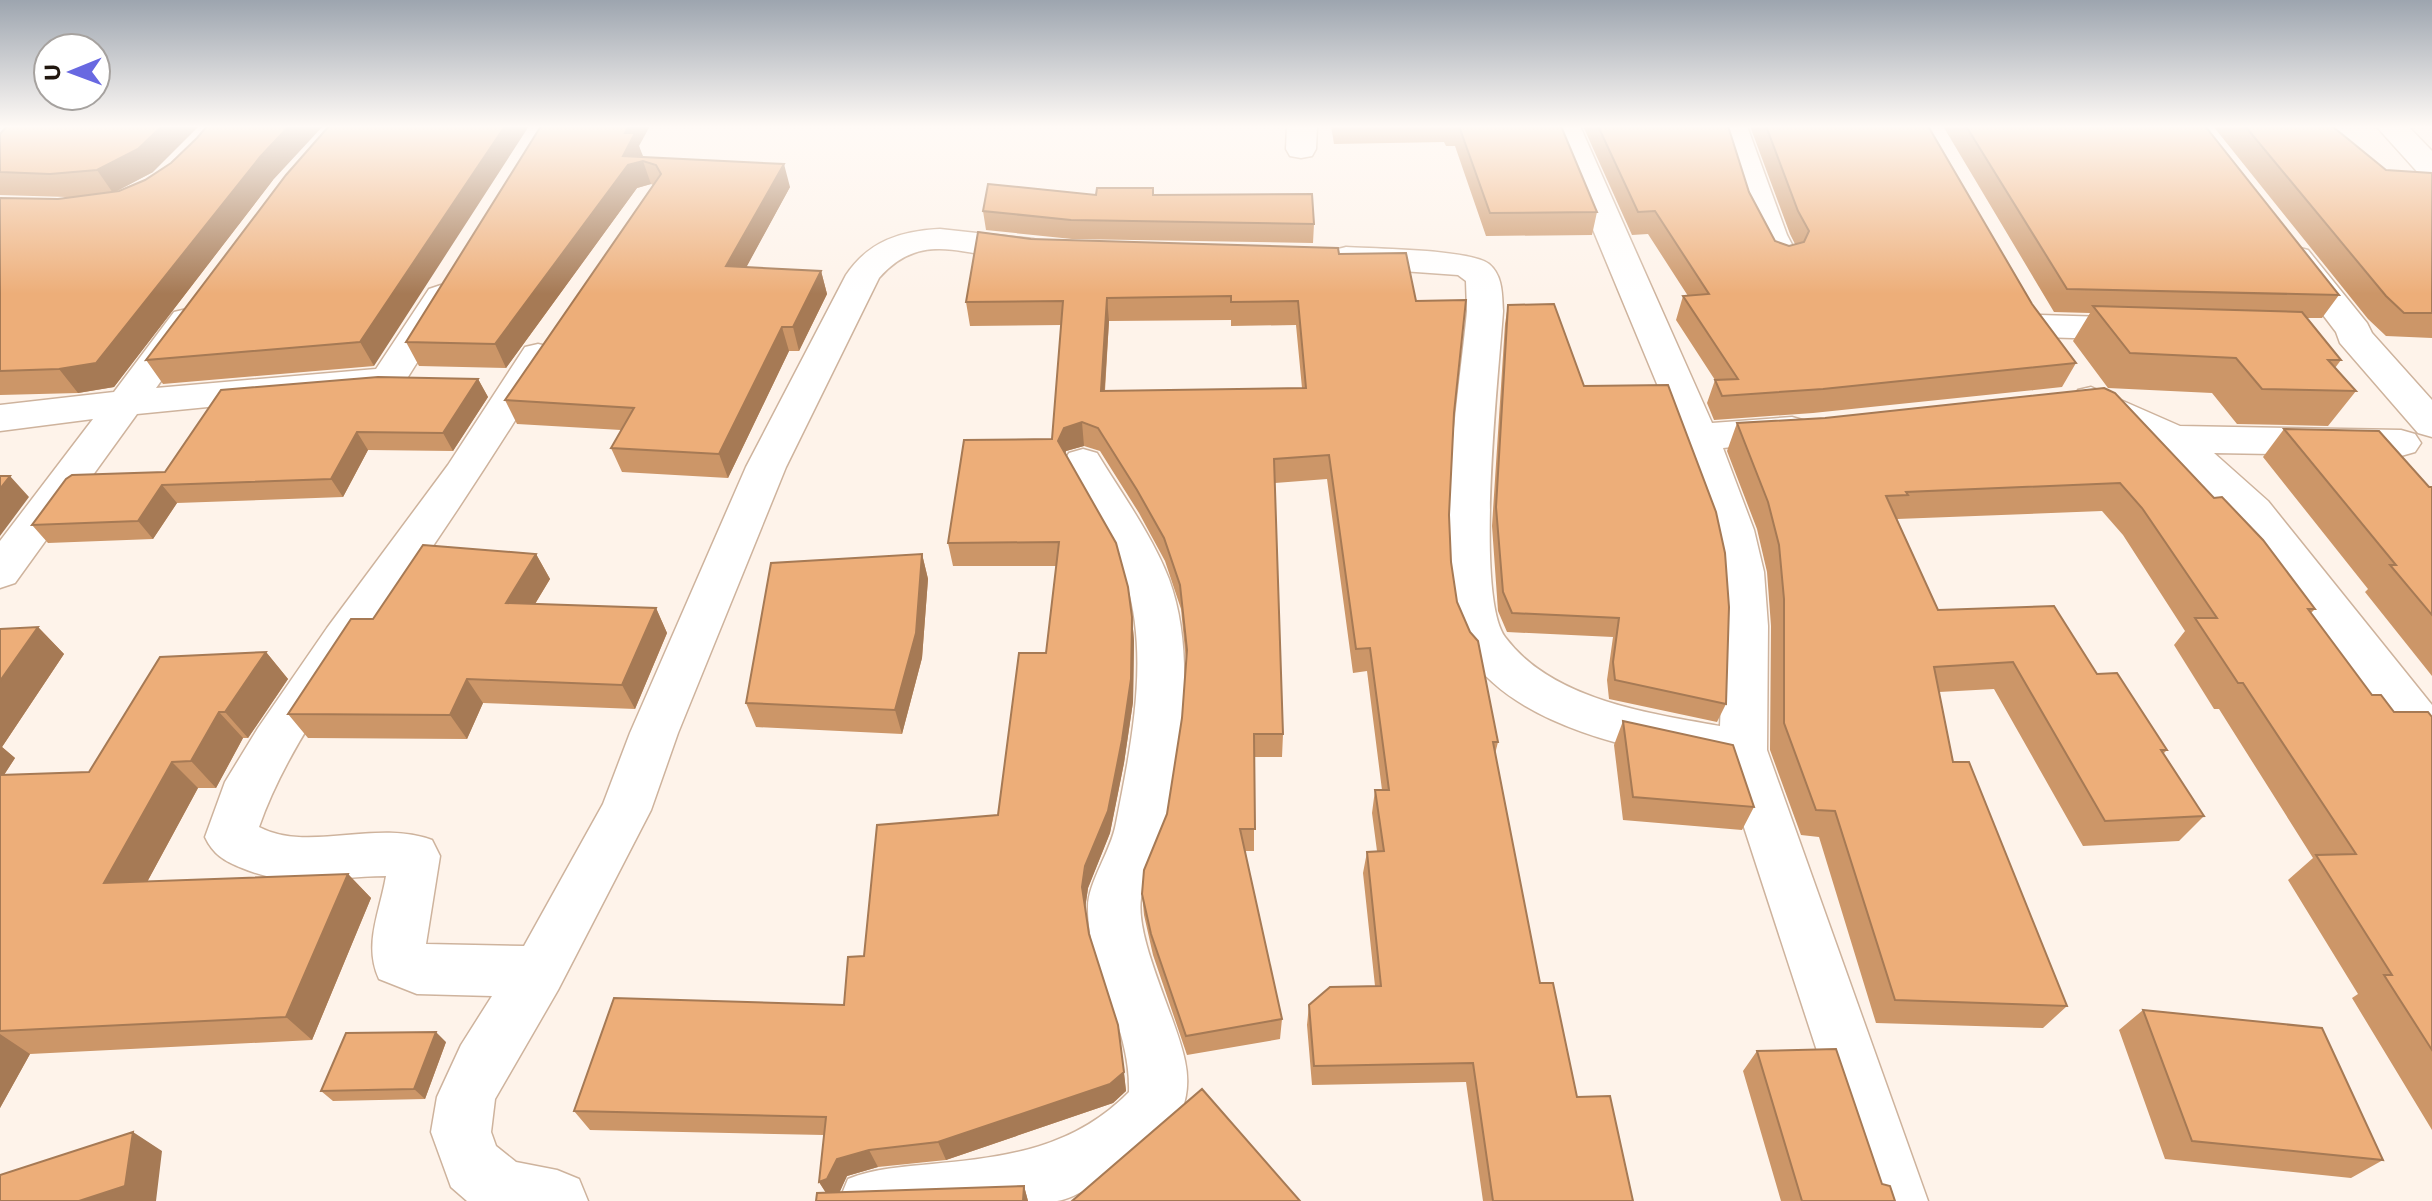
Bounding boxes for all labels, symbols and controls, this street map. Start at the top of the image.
north arrow [32,32,112,112]
text: U [39,63,66,81]

